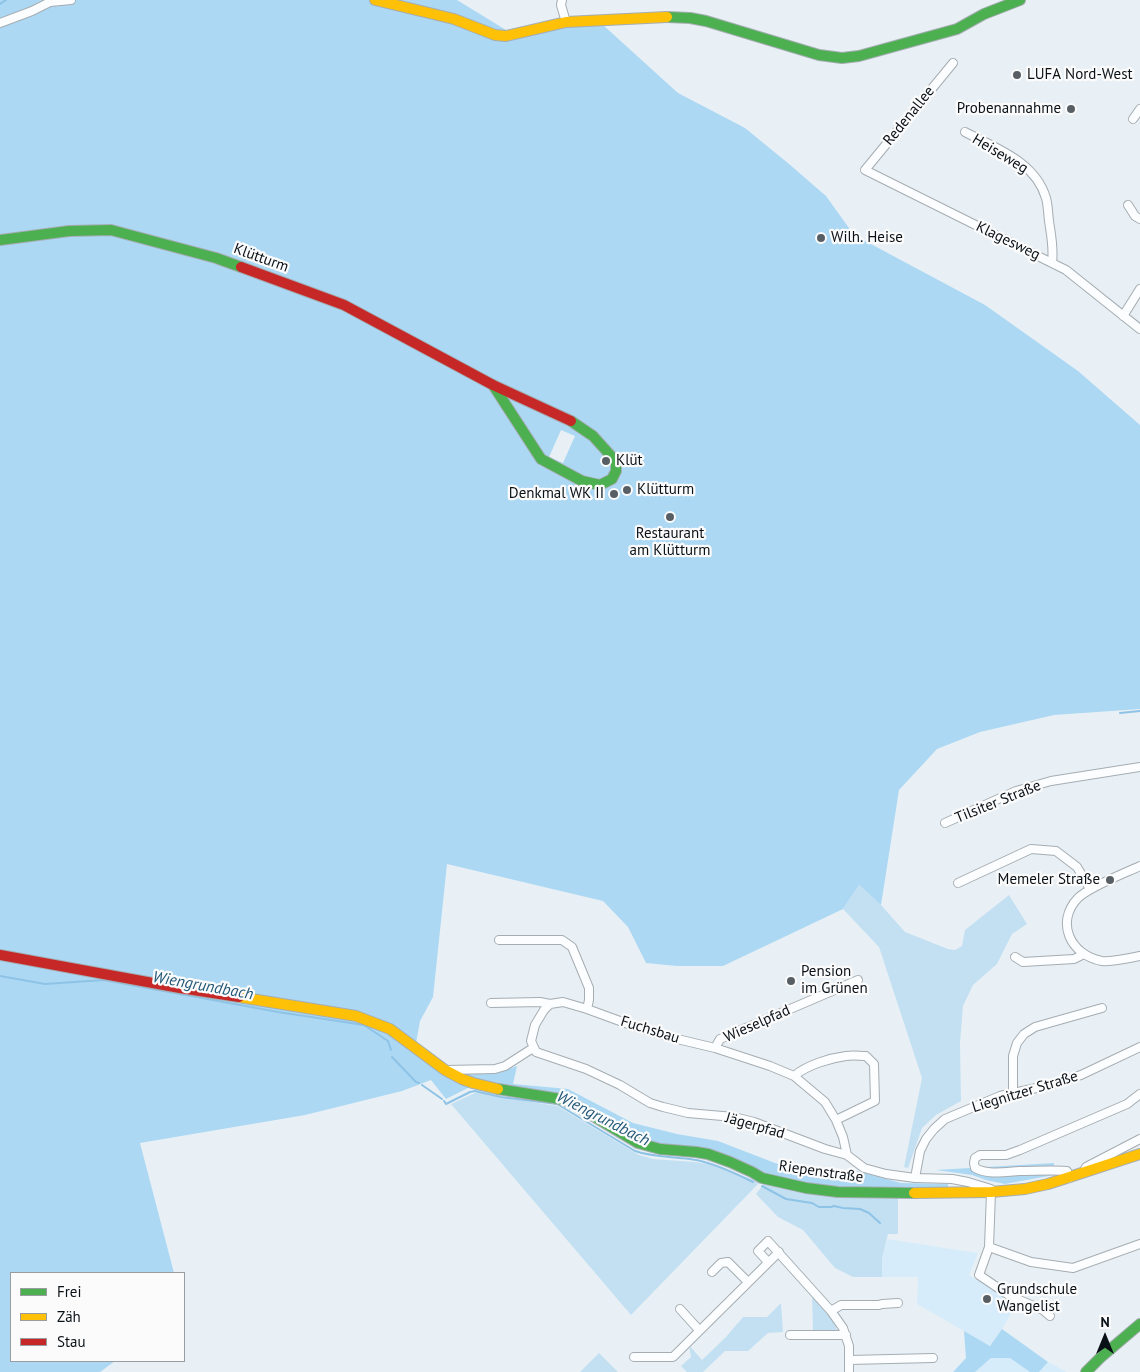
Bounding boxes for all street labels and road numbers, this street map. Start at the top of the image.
street label: Redenallee [880,83,938,149]
street label: Heiseweg [969,130,1031,178]
street label: Klagesweg [973,218,1043,264]
street label: Klütturm [231,240,291,276]
street label: Tilsiter Straße [953,777,1043,827]
street label: Wieselpfad [721,1001,793,1047]
street label: Fuchsbau [618,1013,682,1047]
street label: Liegnitzer Straße [970,1067,1080,1117]
street label: Jägerpfad [723,1109,787,1143]
street label: Riepenstraße [778,1157,864,1187]

